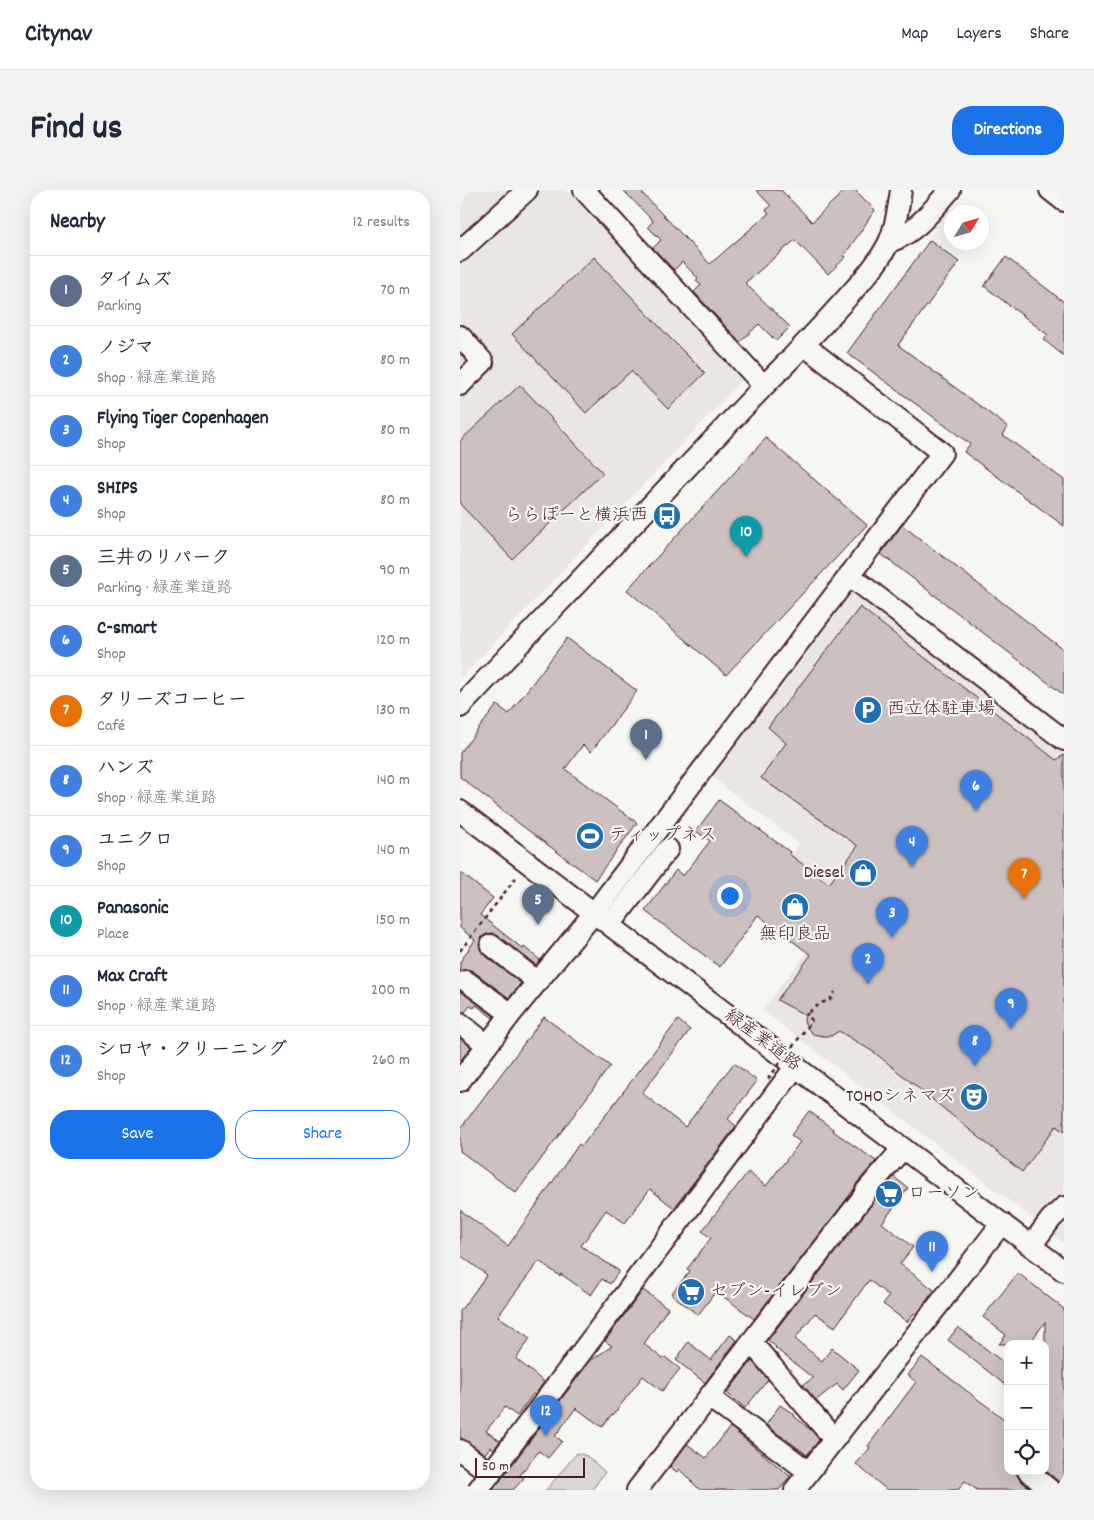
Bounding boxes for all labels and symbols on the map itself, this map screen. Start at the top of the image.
north arrow [944,205,989,250]
bus stop icon: ららぽーと横浜西 [652,501,682,531]
place label: ららぽーと横浜西 [505,504,648,529]
pin: 10 [730,516,762,557]
parking icon: 西立体駐車場 [853,695,883,725]
place label: 西立体駐車場 [887,698,995,723]
pin: 1 [630,719,662,760]
pin: 6 [960,770,992,811]
sports icon: ティップネス [575,821,605,851]
place label: ティップネス [609,824,717,849]
pin: 4 [896,826,928,867]
shop icon: Diesel [848,858,878,888]
pin: 7 [1008,858,1040,899]
place label: Diesel [804,861,845,886]
your location [717,883,743,909]
pin: 5 [522,884,554,925]
shop icon: 無印良品 [780,892,810,922]
pin: 3 [876,897,908,938]
place label: 無印良品 [759,923,831,948]
pin: 2 [852,943,884,984]
pin: 9 [995,988,1027,1029]
street label: 緑産業道路 [719,1004,805,1078]
pin: 8 [959,1025,991,1066]
theatre icon: TOHOシネマズ [959,1082,989,1112]
place label: TOHOシネマズ [846,1085,955,1110]
supermarket icon: ローソン [874,1179,904,1209]
place label: ローソン [908,1182,980,1207]
pin: 11 [916,1231,948,1272]
supermarket icon: セブン-イレブン [676,1277,706,1307]
place label: セブン-イレブン [710,1280,842,1305]
pin: 12 [530,1395,562,1436]
scale bar [475,1455,585,1478]

